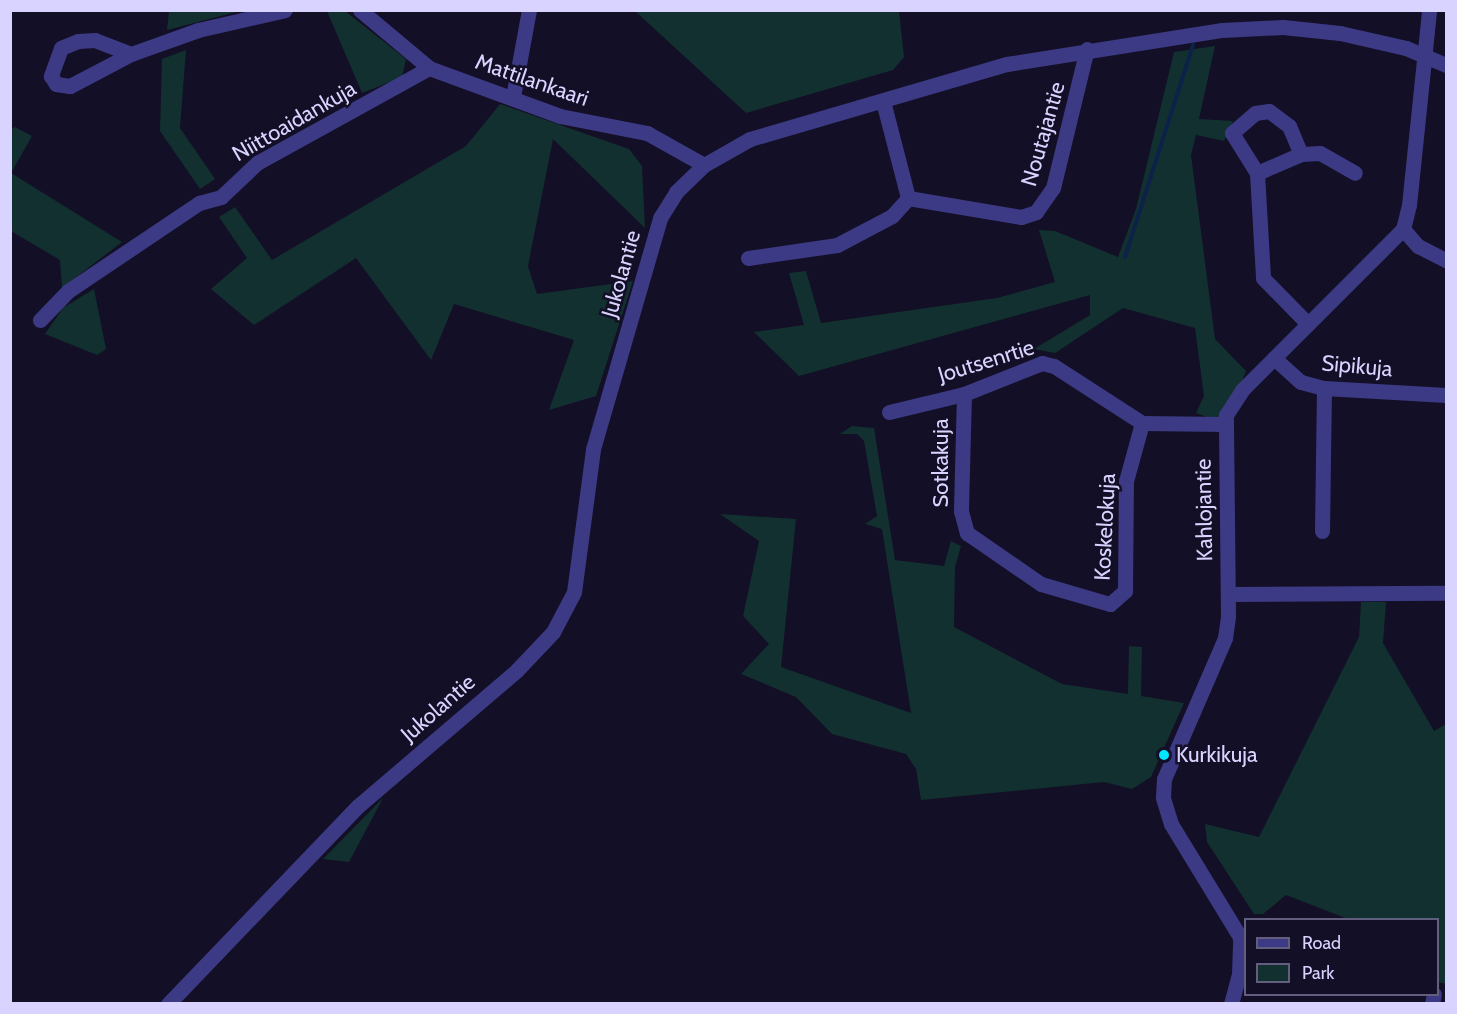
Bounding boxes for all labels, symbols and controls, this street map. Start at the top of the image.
street label: Mattilankaari [472,48,592,112]
street label: Niittoaidankuja [227,75,361,167]
street label: Noutajantie [1015,79,1071,189]
street label: Jukolantie [596,227,646,321]
street label: Joutsenrtie [935,334,1037,388]
street label: Sipikuja [1321,350,1393,382]
street label: Sotkakuja [928,418,954,508]
street label: Kahlojantie [1190,458,1218,562]
street label: Koskelokuja [1089,473,1121,581]
street label: Jukolantie [396,669,480,747]
place label: Kurkikuja [1176,742,1258,768]
marker: Kurkikuja [1157,748,1171,762]
legend [1244,918,1439,996]
text: Road [1302,932,1341,954]
text: Park [1302,962,1334,984]

